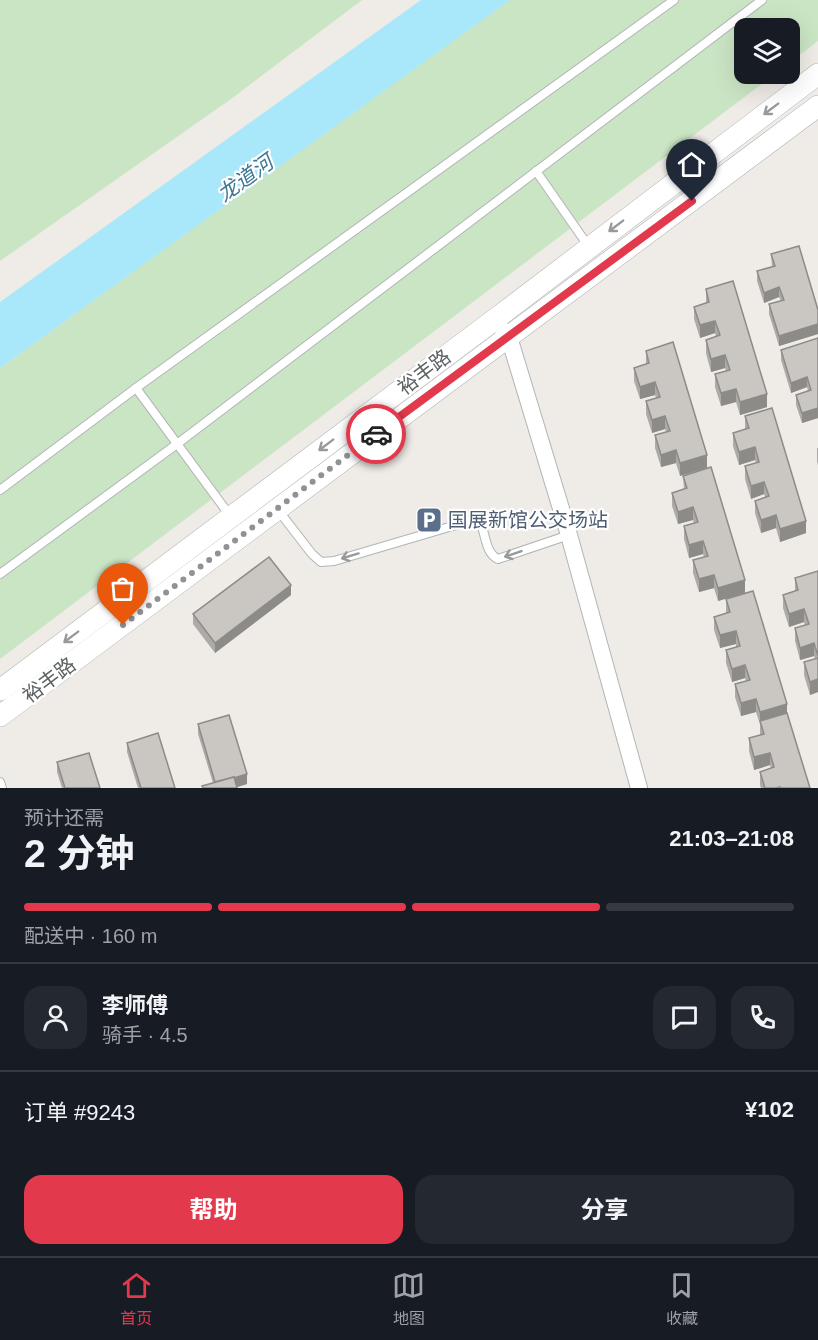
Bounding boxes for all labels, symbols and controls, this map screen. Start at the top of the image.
map controls [734,18,800,84]
button: layers [734,18,800,84]
one-way arrow [764,103,780,115]
pin [666,139,717,201]
water label: 龙道河 [213,148,280,206]
icon: home [675,148,708,181]
one-way arrow [608,220,624,233]
street label: 裕丰路 [393,345,455,399]
courier [346,404,406,464]
icon: car [360,418,393,451]
one-way arrow [319,439,335,452]
parking icon: 国展新馆公交场站 [414,505,444,535]
place label: 国展新馆公交场站 [448,509,608,531]
one-way arrow [504,549,523,560]
one-way arrow [341,551,360,562]
pin [97,563,148,625]
icon: bag [106,572,139,605]
one-way arrow [63,630,79,643]
street label: 裕丰路 [18,653,80,707]
text: 预计还需 [24,807,104,829]
text: 21:03–21:08 [669,826,794,851]
text: 2 分钟 [24,832,135,875]
text: 配送中 · 160 m [24,925,157,947]
button: person [24,986,87,1049]
button: chat [653,986,716,1049]
button: phone [731,986,794,1049]
text: 李师傅 [102,993,168,1018]
text: 骑手 · 4.5 [102,1024,188,1046]
text: ¥102 [745,1097,794,1122]
text: 订单 #9243 [24,1100,135,1125]
button: 帮助 [24,1175,403,1244]
button: 分享 [415,1175,794,1244]
tab: 首页 [120,1269,153,1329]
tab: 地图 [392,1269,425,1329]
tab: 收藏 [665,1269,698,1329]

